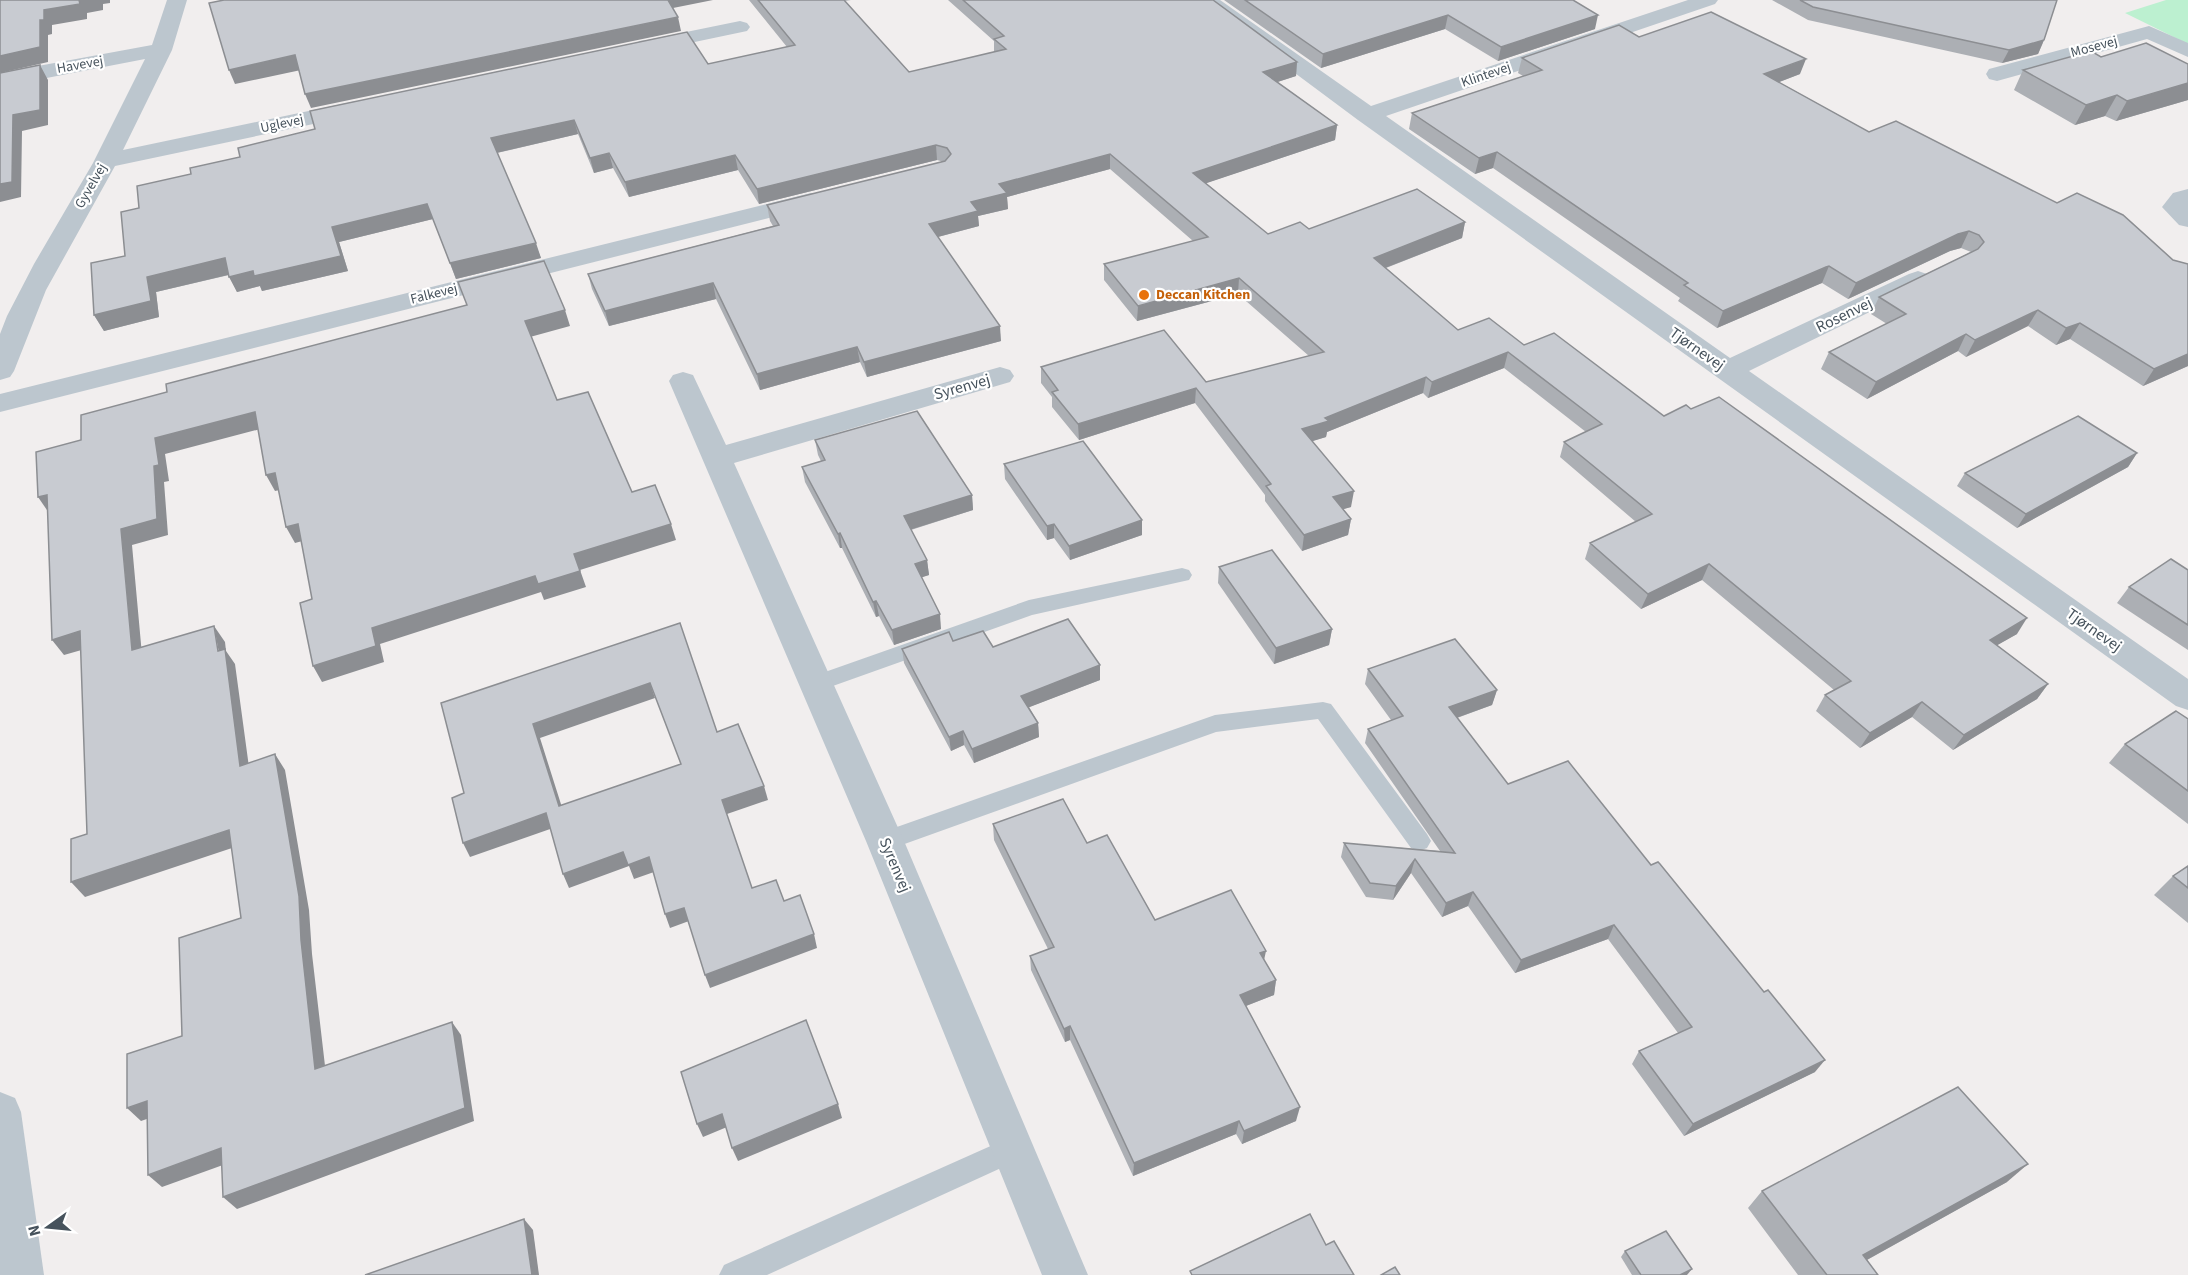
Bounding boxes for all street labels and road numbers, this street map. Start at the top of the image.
street label: Mosevej [2068,31,2120,63]
street label: Havevej [55,51,105,79]
street label: Klintevej [1459,57,1513,93]
street label: Uglevej [259,110,305,138]
street label: Gyvelvej [70,160,112,212]
street label: Falkevej [408,279,460,309]
street label: Rosenvej [1812,292,1876,338]
street label: Tjørnevej [1665,322,1729,376]
street label: Syrenvej [931,369,993,405]
street label: Tjørnevej [2062,603,2126,657]
street label: Syrenvej [874,834,916,896]

